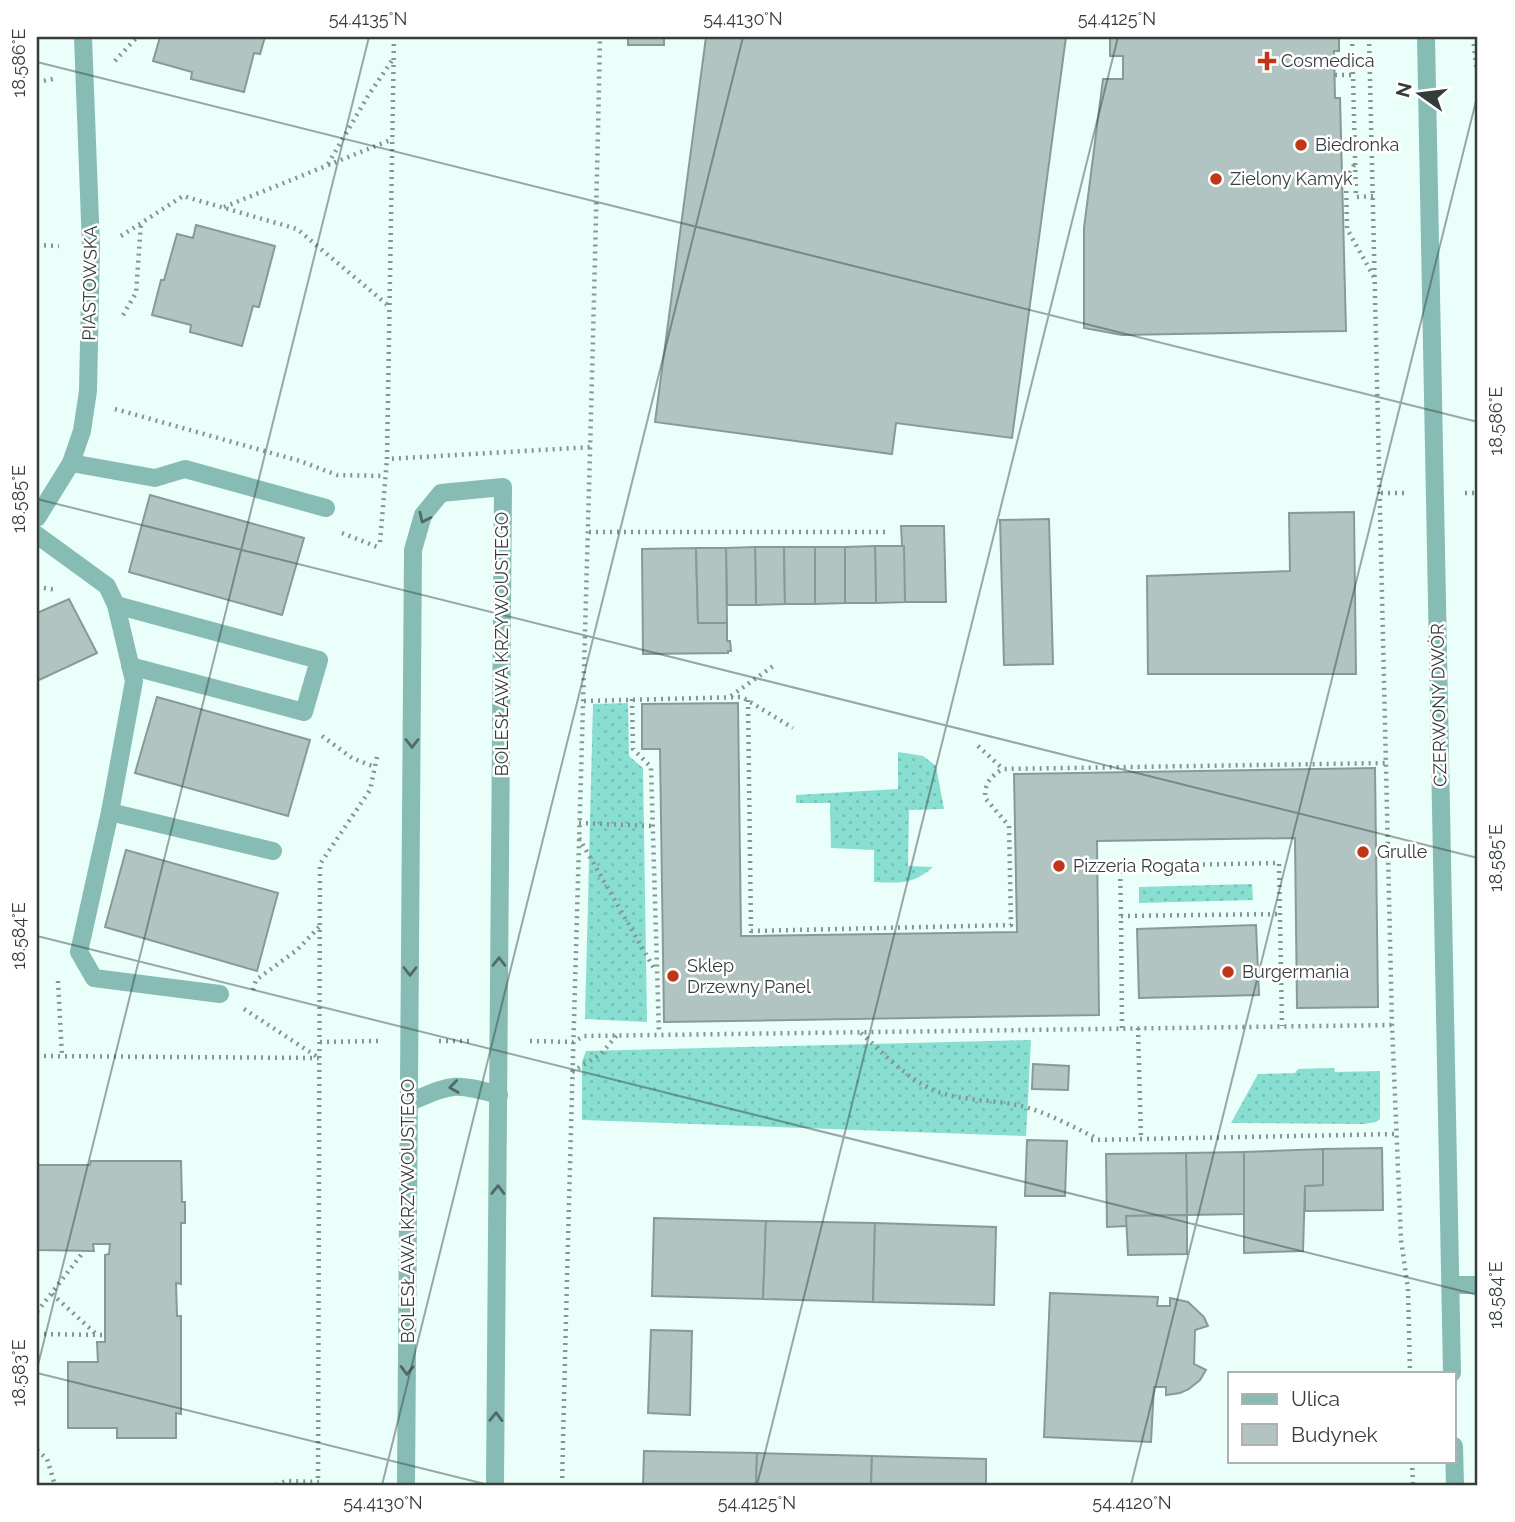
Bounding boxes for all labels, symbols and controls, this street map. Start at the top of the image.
text: 54.4135°N [329,8,407,29]
text: 54.4130°N [703,8,783,29]
text: 54.4125°N [1078,8,1156,29]
text: 18.586°E [8,29,29,97]
place label: Cosmedica [1281,50,1375,71]
marker: Cosmedica [1259,53,1275,69]
north arrow [1386,60,1456,130]
text: N [1391,80,1416,100]
place label: Biedronka [1315,134,1399,155]
marker: Biedronka [1293,137,1309,153]
place label: Zielony Kamyk [1230,168,1353,189]
marker: Zielony Kamyk [1208,171,1224,187]
street label: PIASTOWSKA [78,225,101,341]
text: 18.586°E [1485,387,1506,455]
text: 18.585°E [8,465,29,533]
one-way arrow [419,511,433,523]
street label: BOLESŁAWA KRZYWOUSTEGO [491,512,512,776]
street label: CZERWONY DWÓR [1426,623,1450,787]
one-way arrow [404,739,420,749]
text: 18.585°E [1485,824,1506,892]
place label: Grulle [1377,841,1428,862]
marker: Grulle [1355,844,1371,860]
place label: Pizzeria Rogata [1073,855,1200,876]
marker: Pizzeria Rogata [1051,858,1067,874]
text: 18.584°E [8,902,29,970]
place label: Sklep Drzewny Panel [687,955,811,997]
one-way arrow [492,956,507,967]
place label: Burgermania [1242,961,1349,982]
marker: Burgermania [1220,964,1236,980]
one-way arrow [402,966,418,977]
marker: Sklep Drzewny Panel [665,968,681,984]
street label: BOLESŁAWA KRZYWOUSTEGO [397,1079,418,1343]
one-way arrow [448,1080,460,1095]
one-way arrow [490,1184,506,1194]
text: 18.584°E [1485,1261,1506,1329]
text: 18.583°E [8,1339,29,1407]
one-way arrow [399,1365,415,1375]
legend [1228,1372,1456,1462]
text: Ulica [1291,1386,1340,1411]
one-way arrow [488,1411,504,1422]
text: Budynek [1291,1422,1378,1447]
text: 54.4130°N [343,1492,423,1513]
text: 54.4125°N [718,1492,796,1513]
text: 54.4120°N [1092,1492,1172,1513]

